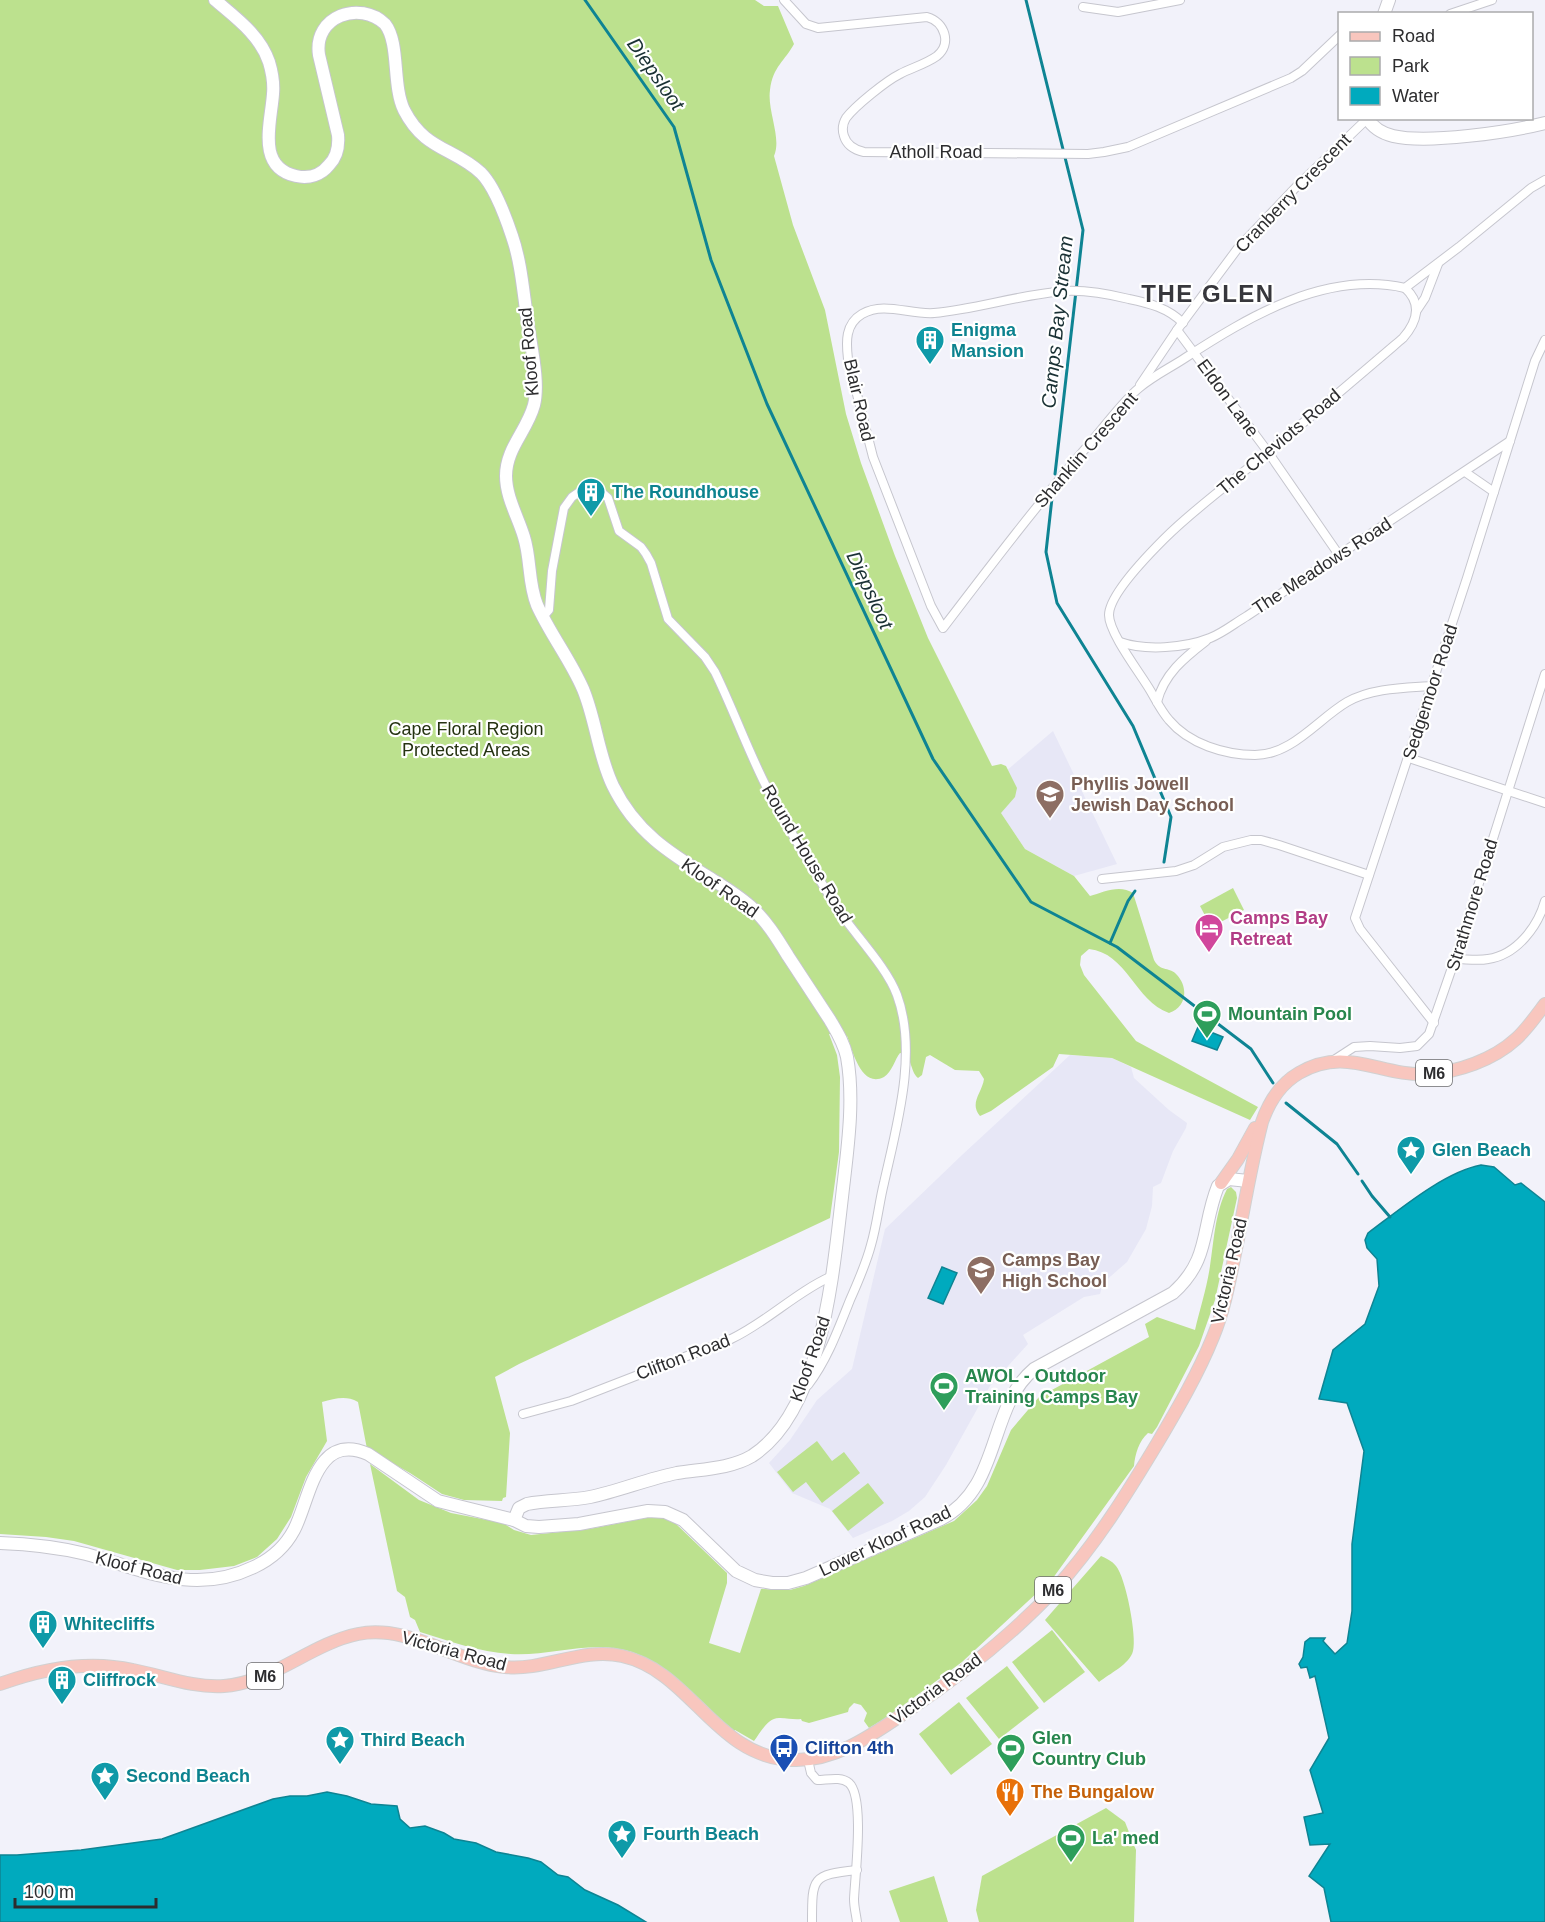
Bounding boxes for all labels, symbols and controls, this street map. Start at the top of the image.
legend [1338,12,1533,120]
text: Road [1392,26,1435,46]
water label: Diepsloot [623,34,690,116]
text: Park [1392,56,1430,76]
text: Water [1392,86,1439,106]
street label: Cranberry Crescent [1231,130,1355,256]
street label: Atholl Road [889,142,983,162]
water label: Camps Bay Stream [1037,235,1077,409]
district label: THE GLEN [1141,280,1275,307]
street label: Kloof Road [515,307,543,397]
place label: Enigma Mansion [951,320,1024,361]
building icon: Enigma Mansion [914,324,946,366]
street label: Eldon Lane [1193,355,1263,441]
street label: Blair Road [840,357,878,443]
street label: The Cheviots Road [1214,385,1344,499]
street label: Shanklin Crescent [1031,388,1141,512]
building icon: The Roundhouse [575,476,607,518]
place label: The Roundhouse [612,482,759,502]
street label: The Meadows Road [1249,514,1395,618]
water label: Diepsloot [842,548,898,634]
street label: Sedgemoor Road [1399,622,1461,762]
park label: Cape Floral Region Protected Areas [388,719,544,760]
place label: Phyllis Jowell Jewish Day School [1071,774,1234,815]
school or university icon: Phyllis Jowell Jewish Day School [1034,778,1066,820]
street label: Round House Road [758,781,856,927]
street label: Strathmore Road [1442,837,1502,973]
street label: Kloof Road [678,854,762,922]
place label: Camps Bay Retreat [1230,908,1328,949]
hotel icon: Camps Bay Retreat [1193,912,1225,954]
sports icon: Mountain Pool [1191,998,1223,1040]
place label: Mountain Pool [1228,1004,1352,1024]
road number: M6 [1416,1060,1452,1086]
place icon: Glen Beach [1395,1134,1427,1176]
place label: Glen Beach [1432,1140,1531,1160]
street label: Victoria Road [1207,1216,1251,1326]
place label: Camps Bay High School [1002,1250,1107,1291]
school or university icon: Camps Bay High School [965,1254,997,1296]
street label: Kloof Road [786,1314,834,1404]
street label: Clifton Road [633,1330,733,1384]
place label: AWOL - Outdoor Training Camps Bay [965,1366,1138,1407]
sports icon: AWOL - Outdoor Training Camps Bay [928,1370,960,1412]
street label: Lower Kloof Road [816,1502,954,1580]
street label: Kloof Road [93,1548,185,1588]
road number: M6 [1035,1577,1071,1603]
building icon: Whitecliffs [27,1608,59,1650]
place label: Whitecliffs [64,1614,155,1634]
street label: Victoria Road [399,1627,509,1675]
street label: Victoria Road [887,1649,985,1729]
road number: M6 [247,1663,283,1689]
building icon: Cliffrock [46,1664,78,1706]
place label: Cliffrock [83,1670,157,1690]
place icon: Third Beach [324,1724,356,1766]
place label: Glen Country Club [1032,1728,1146,1769]
place label: Third Beach [361,1730,465,1750]
bus stop icon: Clifton 4th [768,1732,800,1774]
sports icon: Glen Country Club [995,1732,1027,1774]
place label: Clifton 4th [805,1738,894,1758]
place icon: Second Beach [89,1760,121,1802]
place label: Second Beach [126,1766,250,1786]
restaurant icon: The Bungalow [994,1776,1026,1818]
place label: The Bungalow [1031,1782,1155,1802]
place icon: Fourth Beach [606,1818,638,1860]
sports icon: La' med [1055,1822,1087,1864]
place label: Fourth Beach [643,1824,759,1844]
place label: La' med [1092,1828,1159,1848]
scale bar [15,1871,156,1909]
text: 100 m [24,1882,74,1902]

